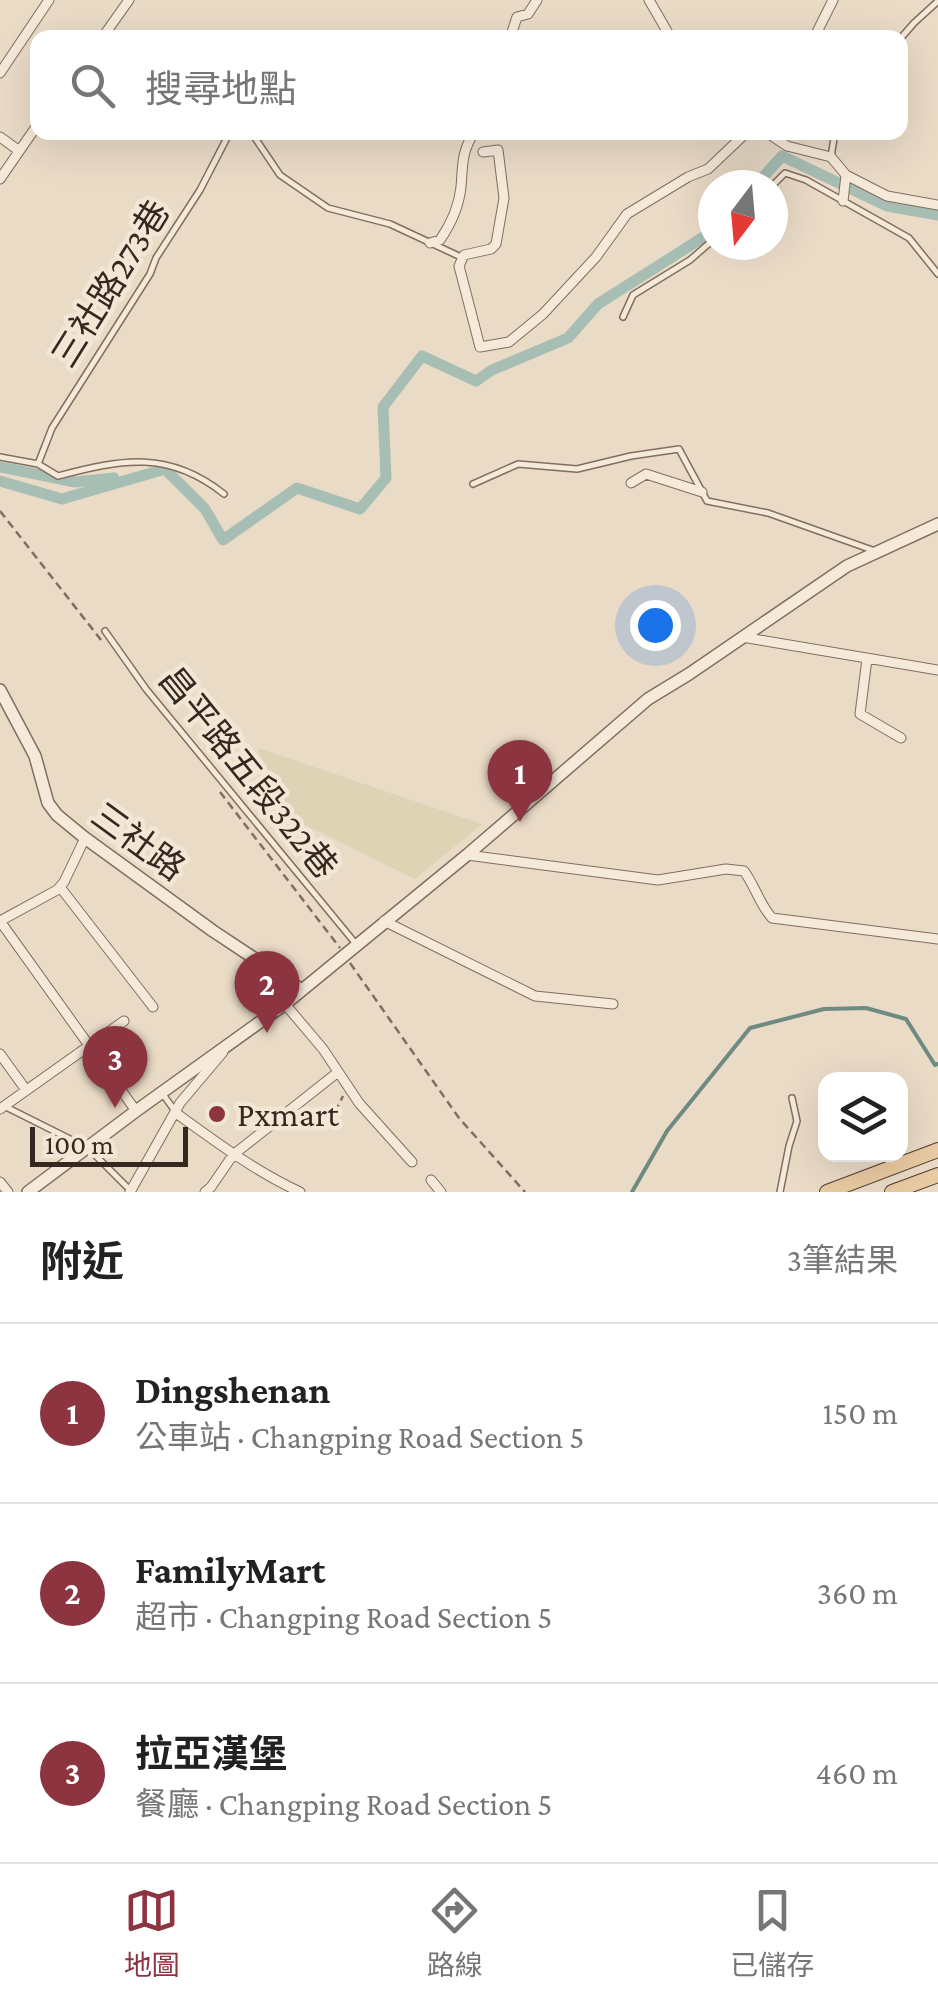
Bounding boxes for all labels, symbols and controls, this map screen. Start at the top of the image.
search box [30,30,908,140]
icon: search [65,58,120,113]
text: 搜尋地點 [145,68,297,110]
north arrow [698,170,788,260]
street label: 三社路273巷 [44,194,178,374]
your location [630,600,681,651]
street label: 昌平路五段322巷 [151,660,345,886]
pin: 1 [488,740,552,822]
street label: 三社路 [84,795,192,889]
pin: 2 [234,950,300,1033]
pin: 3 [82,1026,148,1108]
map controls [818,1072,908,1162]
button: layers [818,1072,908,1162]
place label: Pxmart [237,1095,339,1134]
marker: Pxmart [206,1103,228,1125]
scale bar [30,1122,188,1166]
text: 100 m [45,1129,114,1160]
text: 附近 [40,1238,124,1285]
text: 3筆結果 [787,1242,898,1278]
text: Dingshenan [135,1369,330,1411]
text: 1 [67,1395,78,1431]
text: 150 m [822,1395,898,1431]
text: 公車站 · Changping Road Section 5 [135,1419,584,1455]
text: FamilyMart [135,1549,325,1591]
text: 2 [64,1575,81,1611]
text: 360 m [817,1575,898,1611]
text: 超市 · Changping Road Section 5 [135,1599,552,1635]
text: 拉亞漢堡 [135,1733,287,1775]
text: 3 [65,1755,80,1791]
text: 460 m [816,1755,898,1791]
text: 餐廳 · Changping Road Section 5 [135,1786,552,1822]
tab: 地圖 [124,1883,180,1983]
tab: 路線 [427,1883,483,1983]
tab: 已儲存 [730,1883,814,1983]

